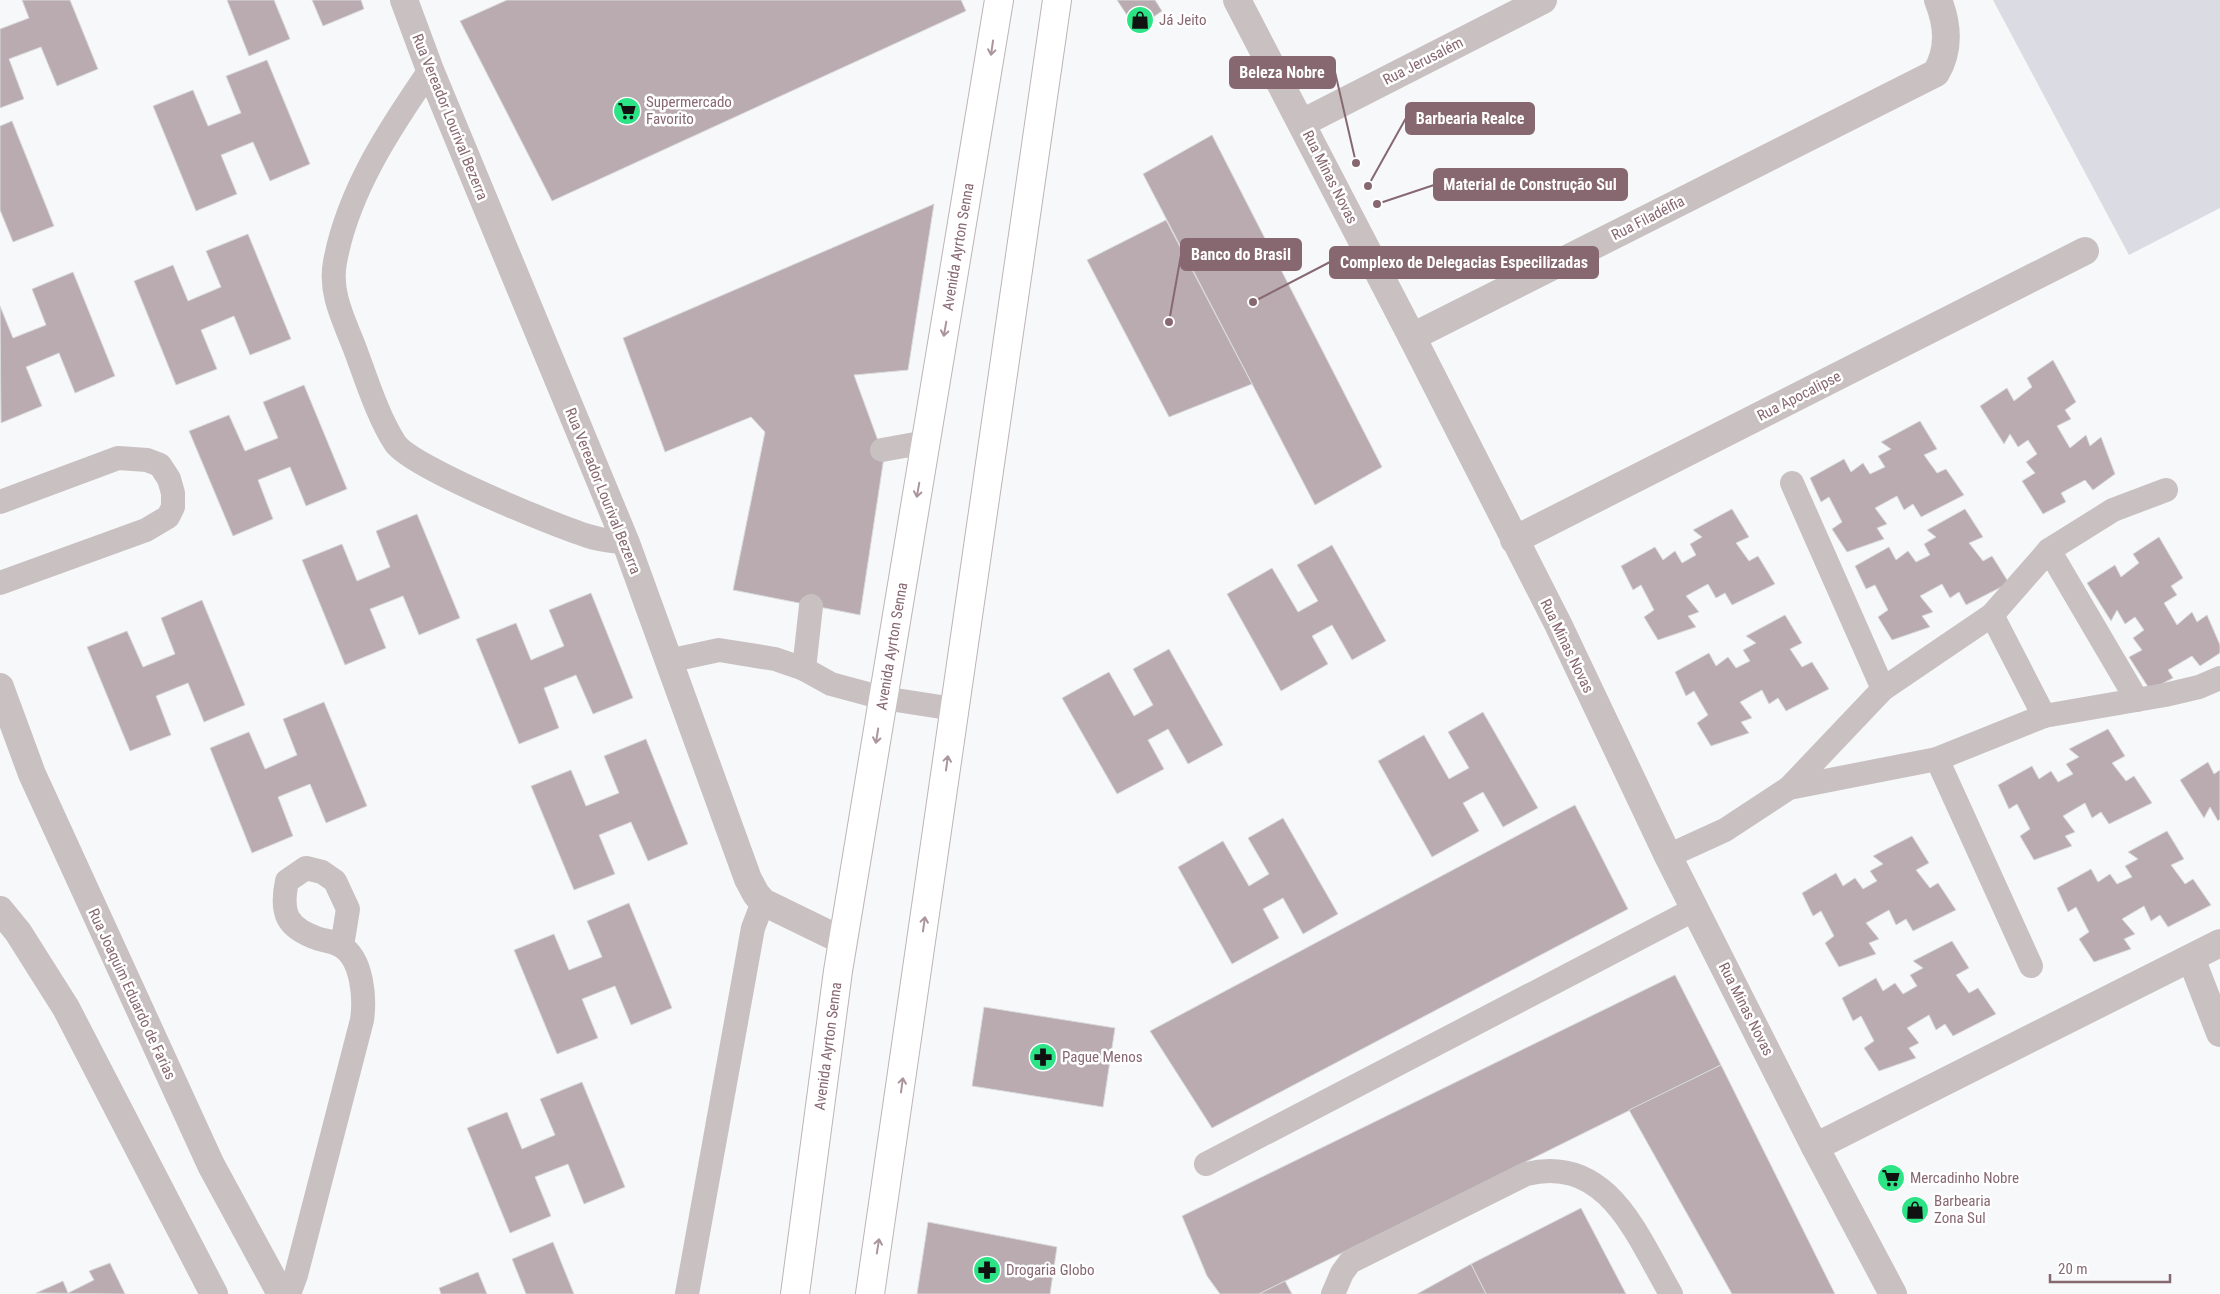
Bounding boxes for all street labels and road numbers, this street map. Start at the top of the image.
street label: Rua Vereador Lourival Bezerra [408,31,492,203]
street label: Rua Jerusalém [1380,33,1466,89]
street label: Rua Minas Novas [1299,127,1361,227]
street label: Avenida Ayrton Senna [939,182,978,312]
street label: Rua Filadélfia [1608,192,1688,244]
street label: Rua Apocalipse [1754,367,1844,425]
street label: Rua Vereador Lourival Bezerra [561,405,645,577]
street label: Avenida Ayrton Senna [872,581,911,711]
street label: Rua Minas Novas [1536,596,1598,696]
street label: Rua Joaquim Eduardo de Farias [84,906,180,1083]
street label: Rua Minas Novas [1715,959,1777,1059]
street label: Avenida Ayrton Senna [811,981,845,1111]

